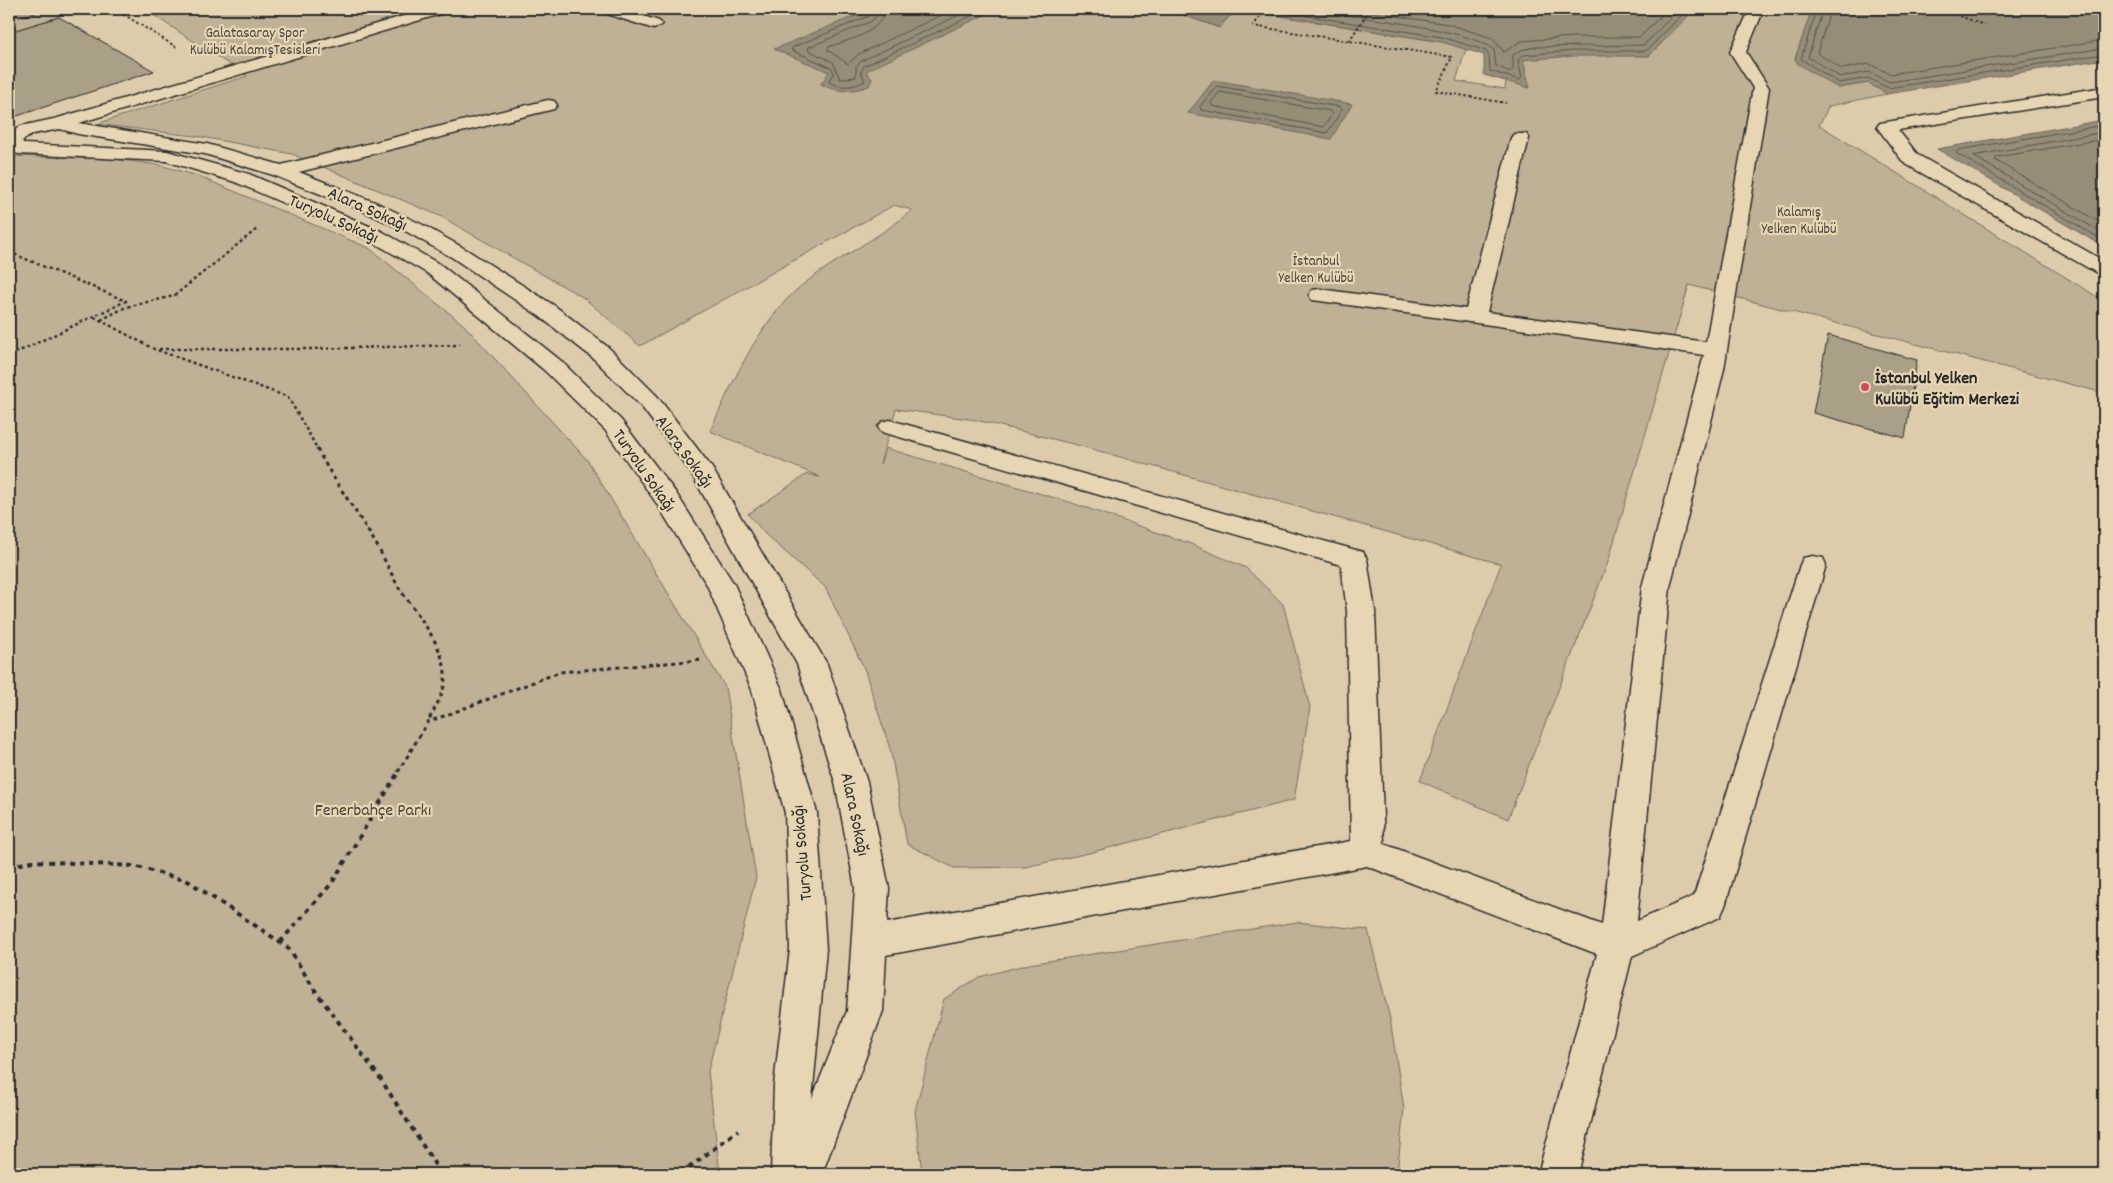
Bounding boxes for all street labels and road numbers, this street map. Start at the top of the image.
street label: Alara Sokağı [323,182,411,239]
street label: Turyolu Sokağı [284,189,382,251]
street label: Alara Sokağı [648,411,718,494]
street label: Turyolu Sokağı [605,425,681,518]
street label: Alara Sokağı [833,770,875,859]
street label: Turyolu Sokağı [787,804,820,902]

